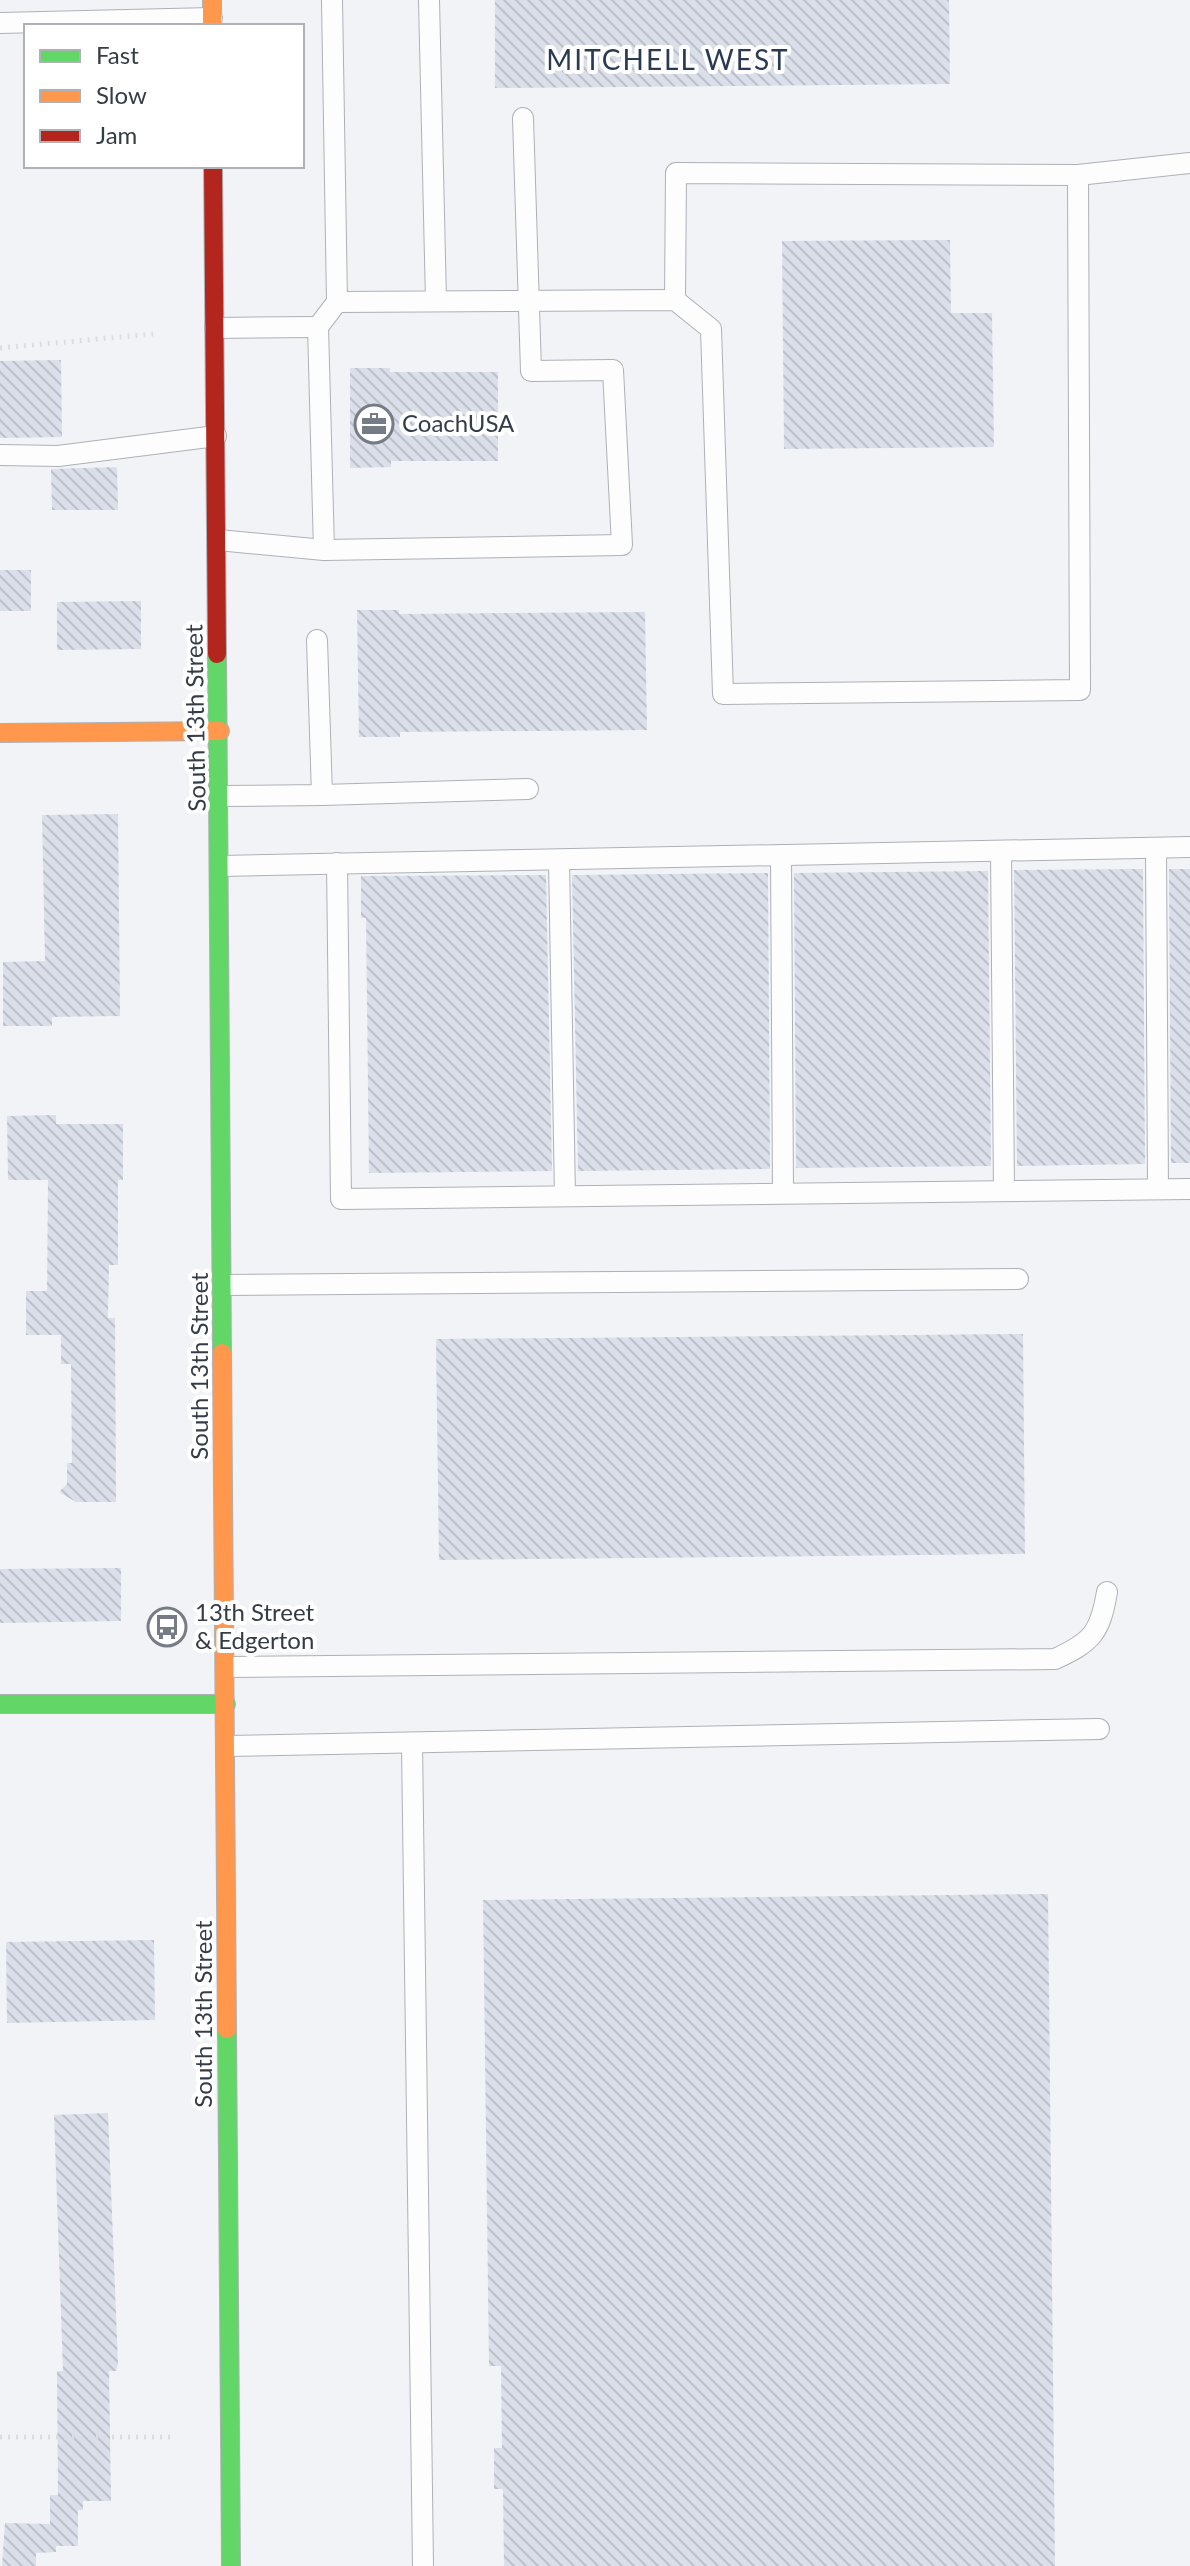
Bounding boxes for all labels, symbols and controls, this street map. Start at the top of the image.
legend [24,24,304,168]
text: Fast [96,40,139,69]
district label: MITCHELL WEST [546,42,790,76]
text: Slow [96,80,147,109]
text: Jam [96,120,137,149]
office icon: CoachUSA [353,403,395,445]
place label: CoachUSA [402,408,515,437]
street label: South 13th Street [178,624,211,812]
street label: South 13th Street [184,1272,213,1460]
place label: 13th Street & Edgerton [195,1597,315,1654]
bus stop icon: 13th Street & Edgerton [146,1606,188,1648]
street label: South 13th Street [188,1920,217,2108]

